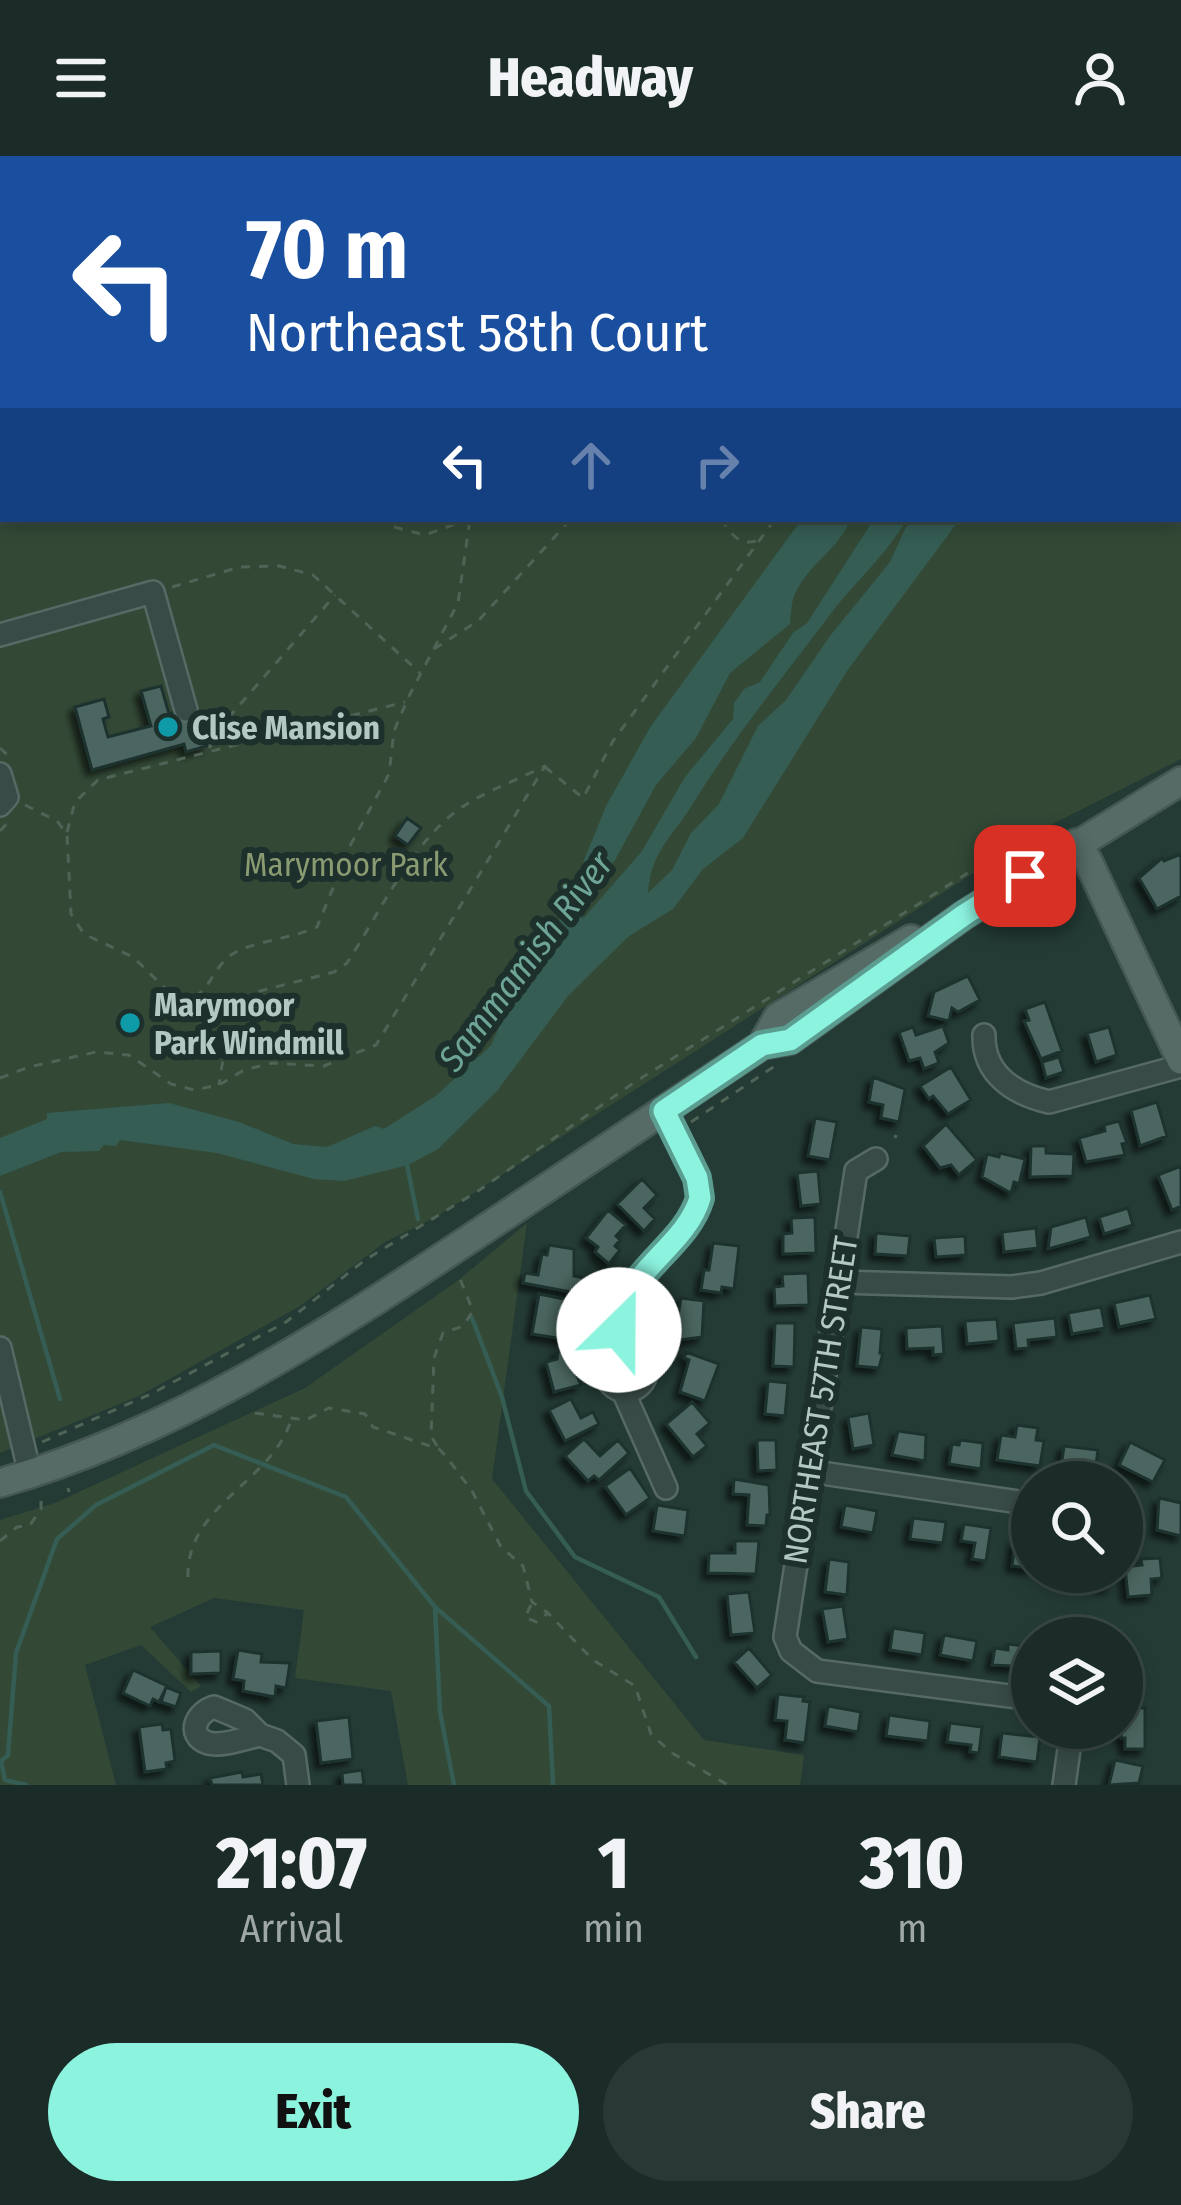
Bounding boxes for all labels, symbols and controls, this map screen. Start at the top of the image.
icon: menu [48,45,114,111]
icon: person [1067,45,1133,111]
text: Headway [488,46,693,110]
text: 70 m [246,199,408,300]
icon: left [48,204,204,360]
text: Northeast 58th Court [246,301,708,365]
icon: left [432,432,498,498]
icon: ahead [558,432,624,498]
icon: right [684,432,750,498]
place label: Clise Mansion [192,708,380,748]
marker: Clise Mansion [155,714,181,740]
pin [974,825,1076,927]
water label: Sammamish River [429,842,623,1081]
icon: arrive [992,843,1058,909]
park label: Marymoor Park [244,845,449,885]
place label: Marymoor Park Windmill [154,985,345,1063]
marker: Marymoor Park Windmill [117,1010,143,1036]
street label: NORTHEAST 57TH STREET [775,1233,867,1567]
position arrow [556,1267,682,1393]
map controls [1011,1461,1143,1749]
button: search [1011,1461,1143,1593]
button: layers [1011,1617,1143,1749]
text: 21:07 [216,1821,367,1907]
text: 1 [598,1821,629,1907]
text: 310 [860,1821,965,1907]
text: Arrival [240,1906,343,1952]
text: min [583,1906,644,1952]
text: m [897,1906,927,1952]
button: Exit [48,2043,579,2181]
button: Share [603,2043,1133,2181]

